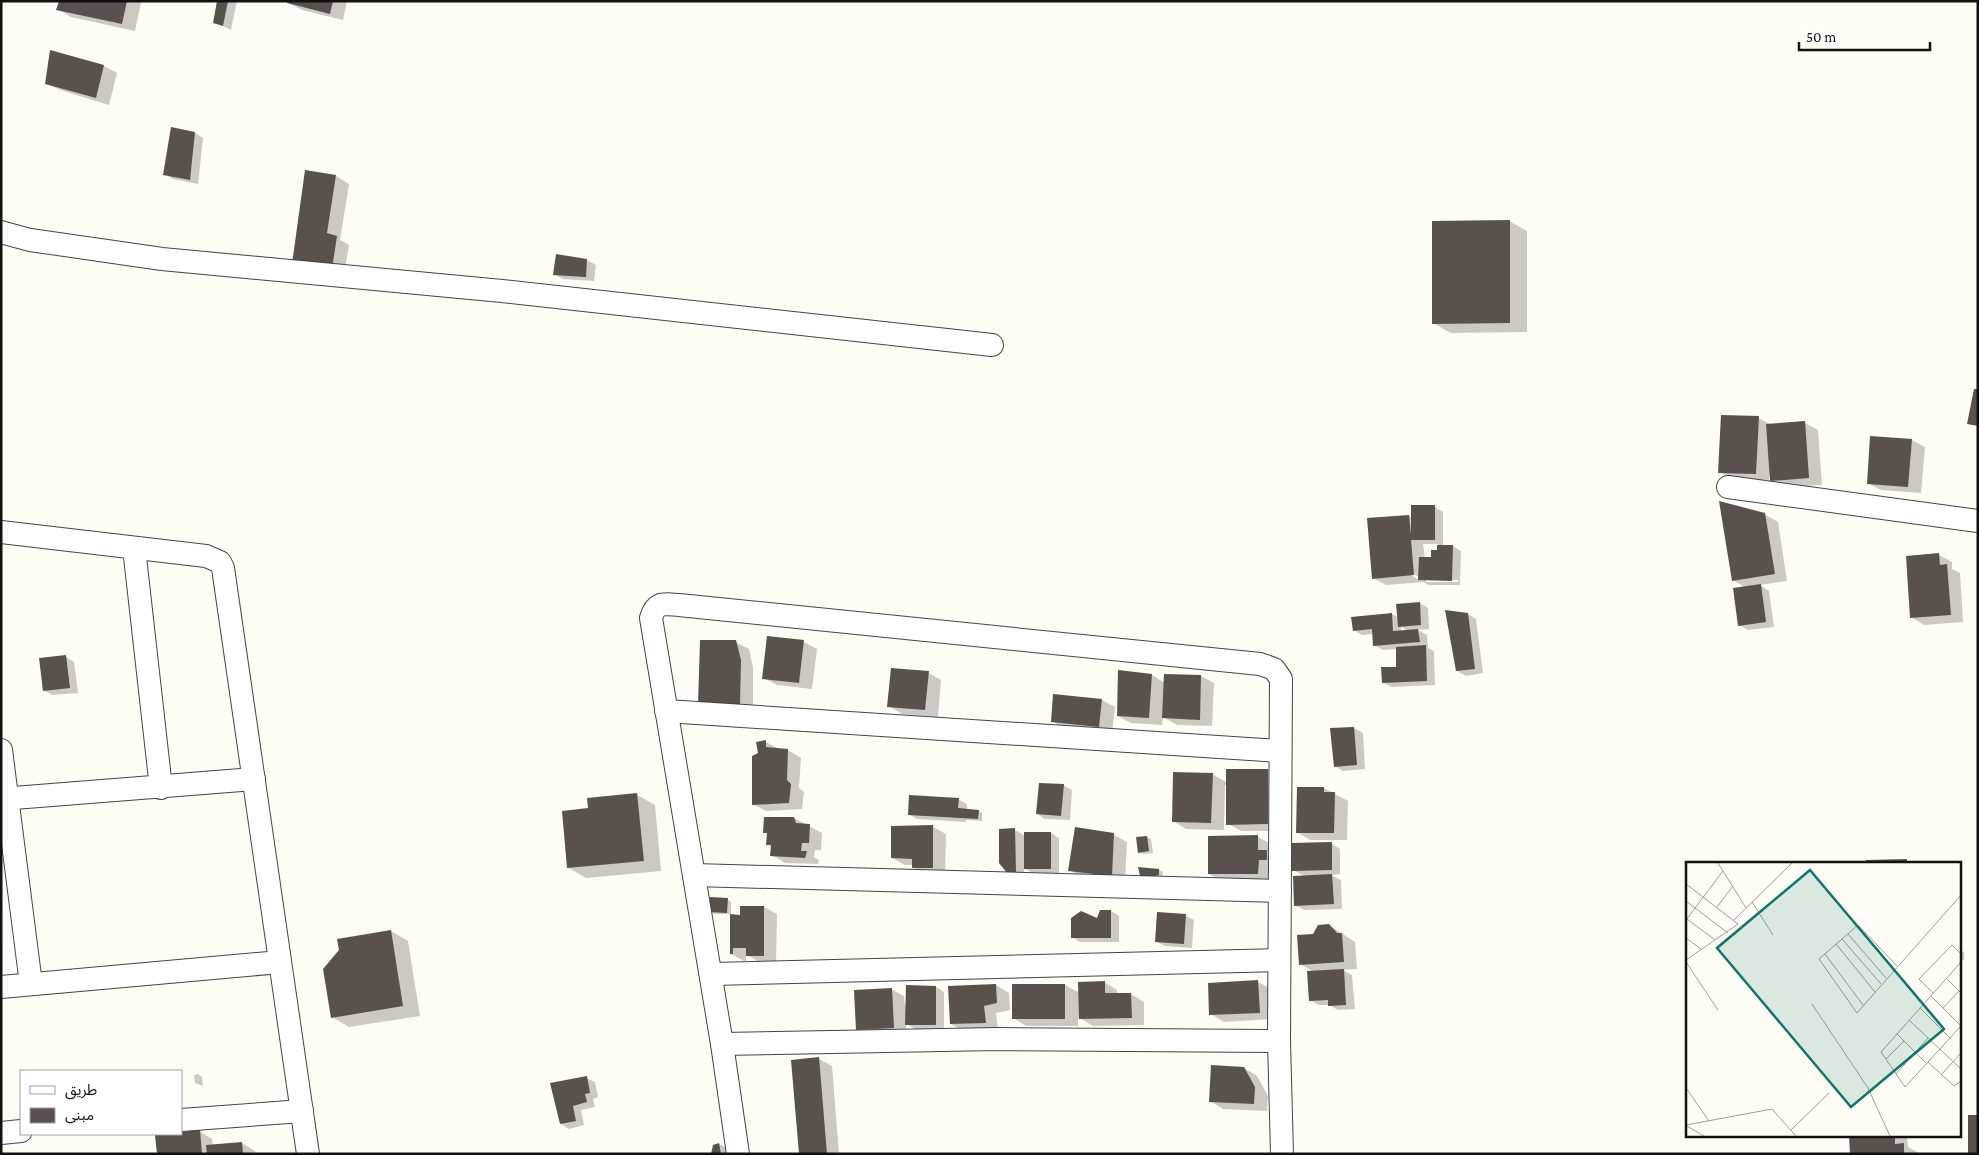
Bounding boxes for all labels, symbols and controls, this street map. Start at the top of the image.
scale bar [1799,20,1930,52]
text: 50 m [1806,29,1836,45]
inset map [1686,862,1962,1138]
legend [20,1070,182,1135]
text: طريق [65,1082,97,1100]
text: مبنى [65,1107,94,1124]

